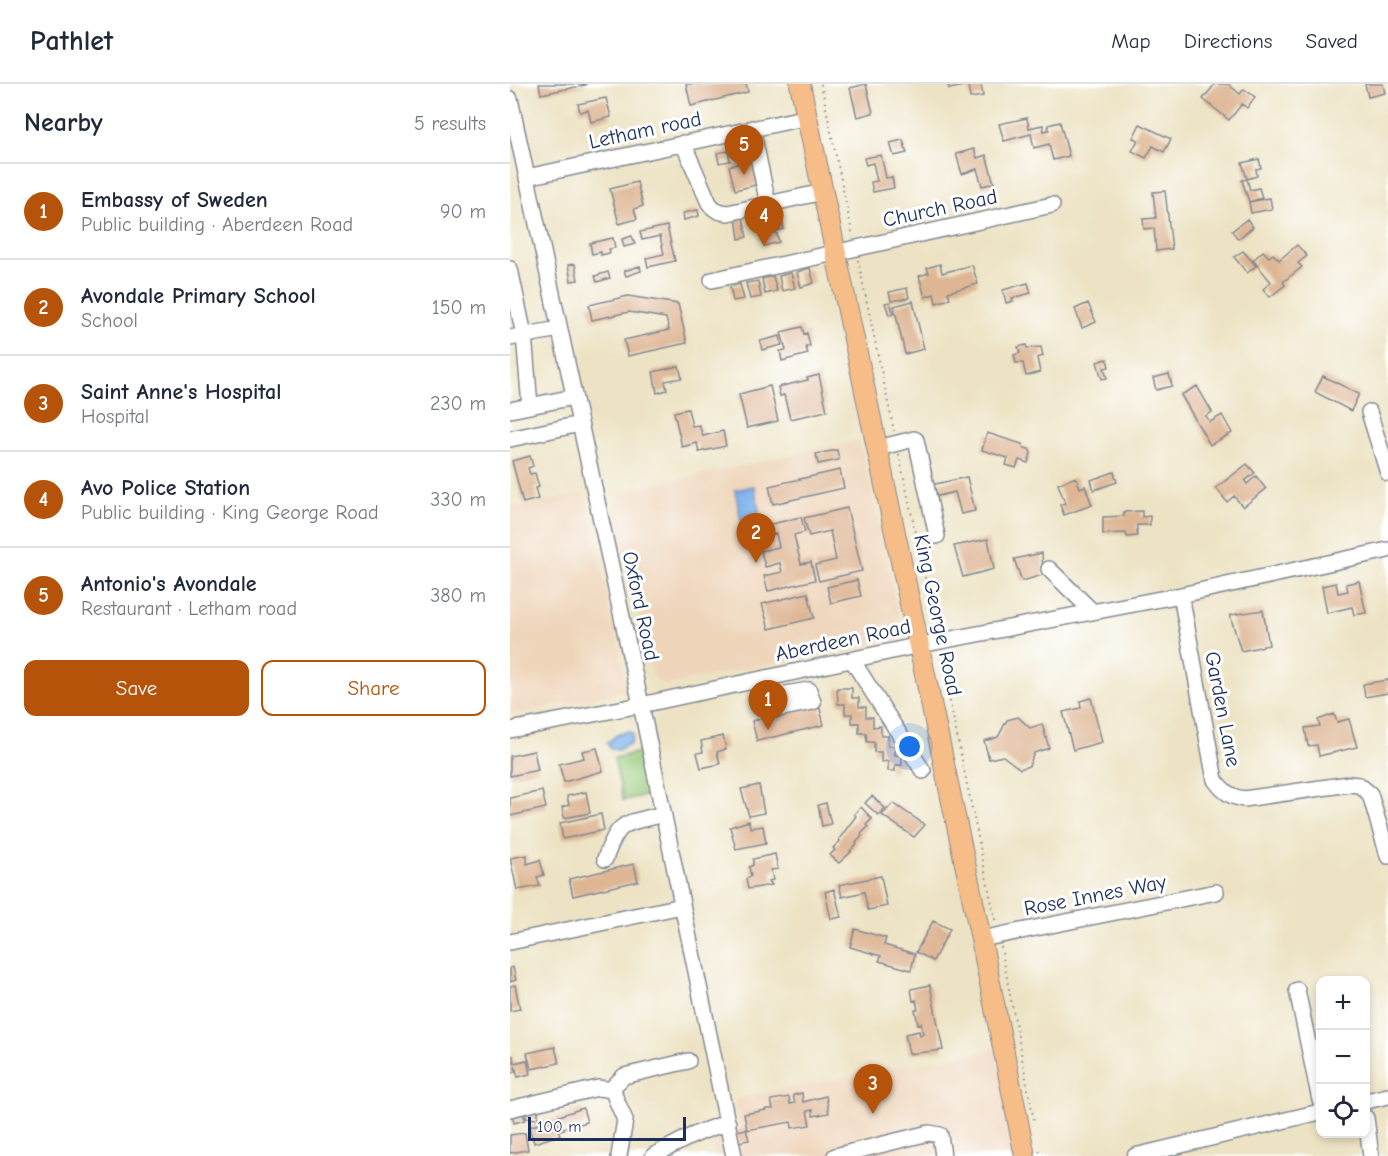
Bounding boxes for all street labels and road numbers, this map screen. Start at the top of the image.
street label: Letham road [587,106,703,154]
street label: Church Road [881,184,999,232]
street label: King George Road [909,532,967,698]
street label: Oxford Road [618,549,664,663]
street label: Aberdeen Road [773,614,913,666]
street label: Garden Lane [1200,649,1246,769]
street label: Rose Innes Way [1022,869,1169,921]

